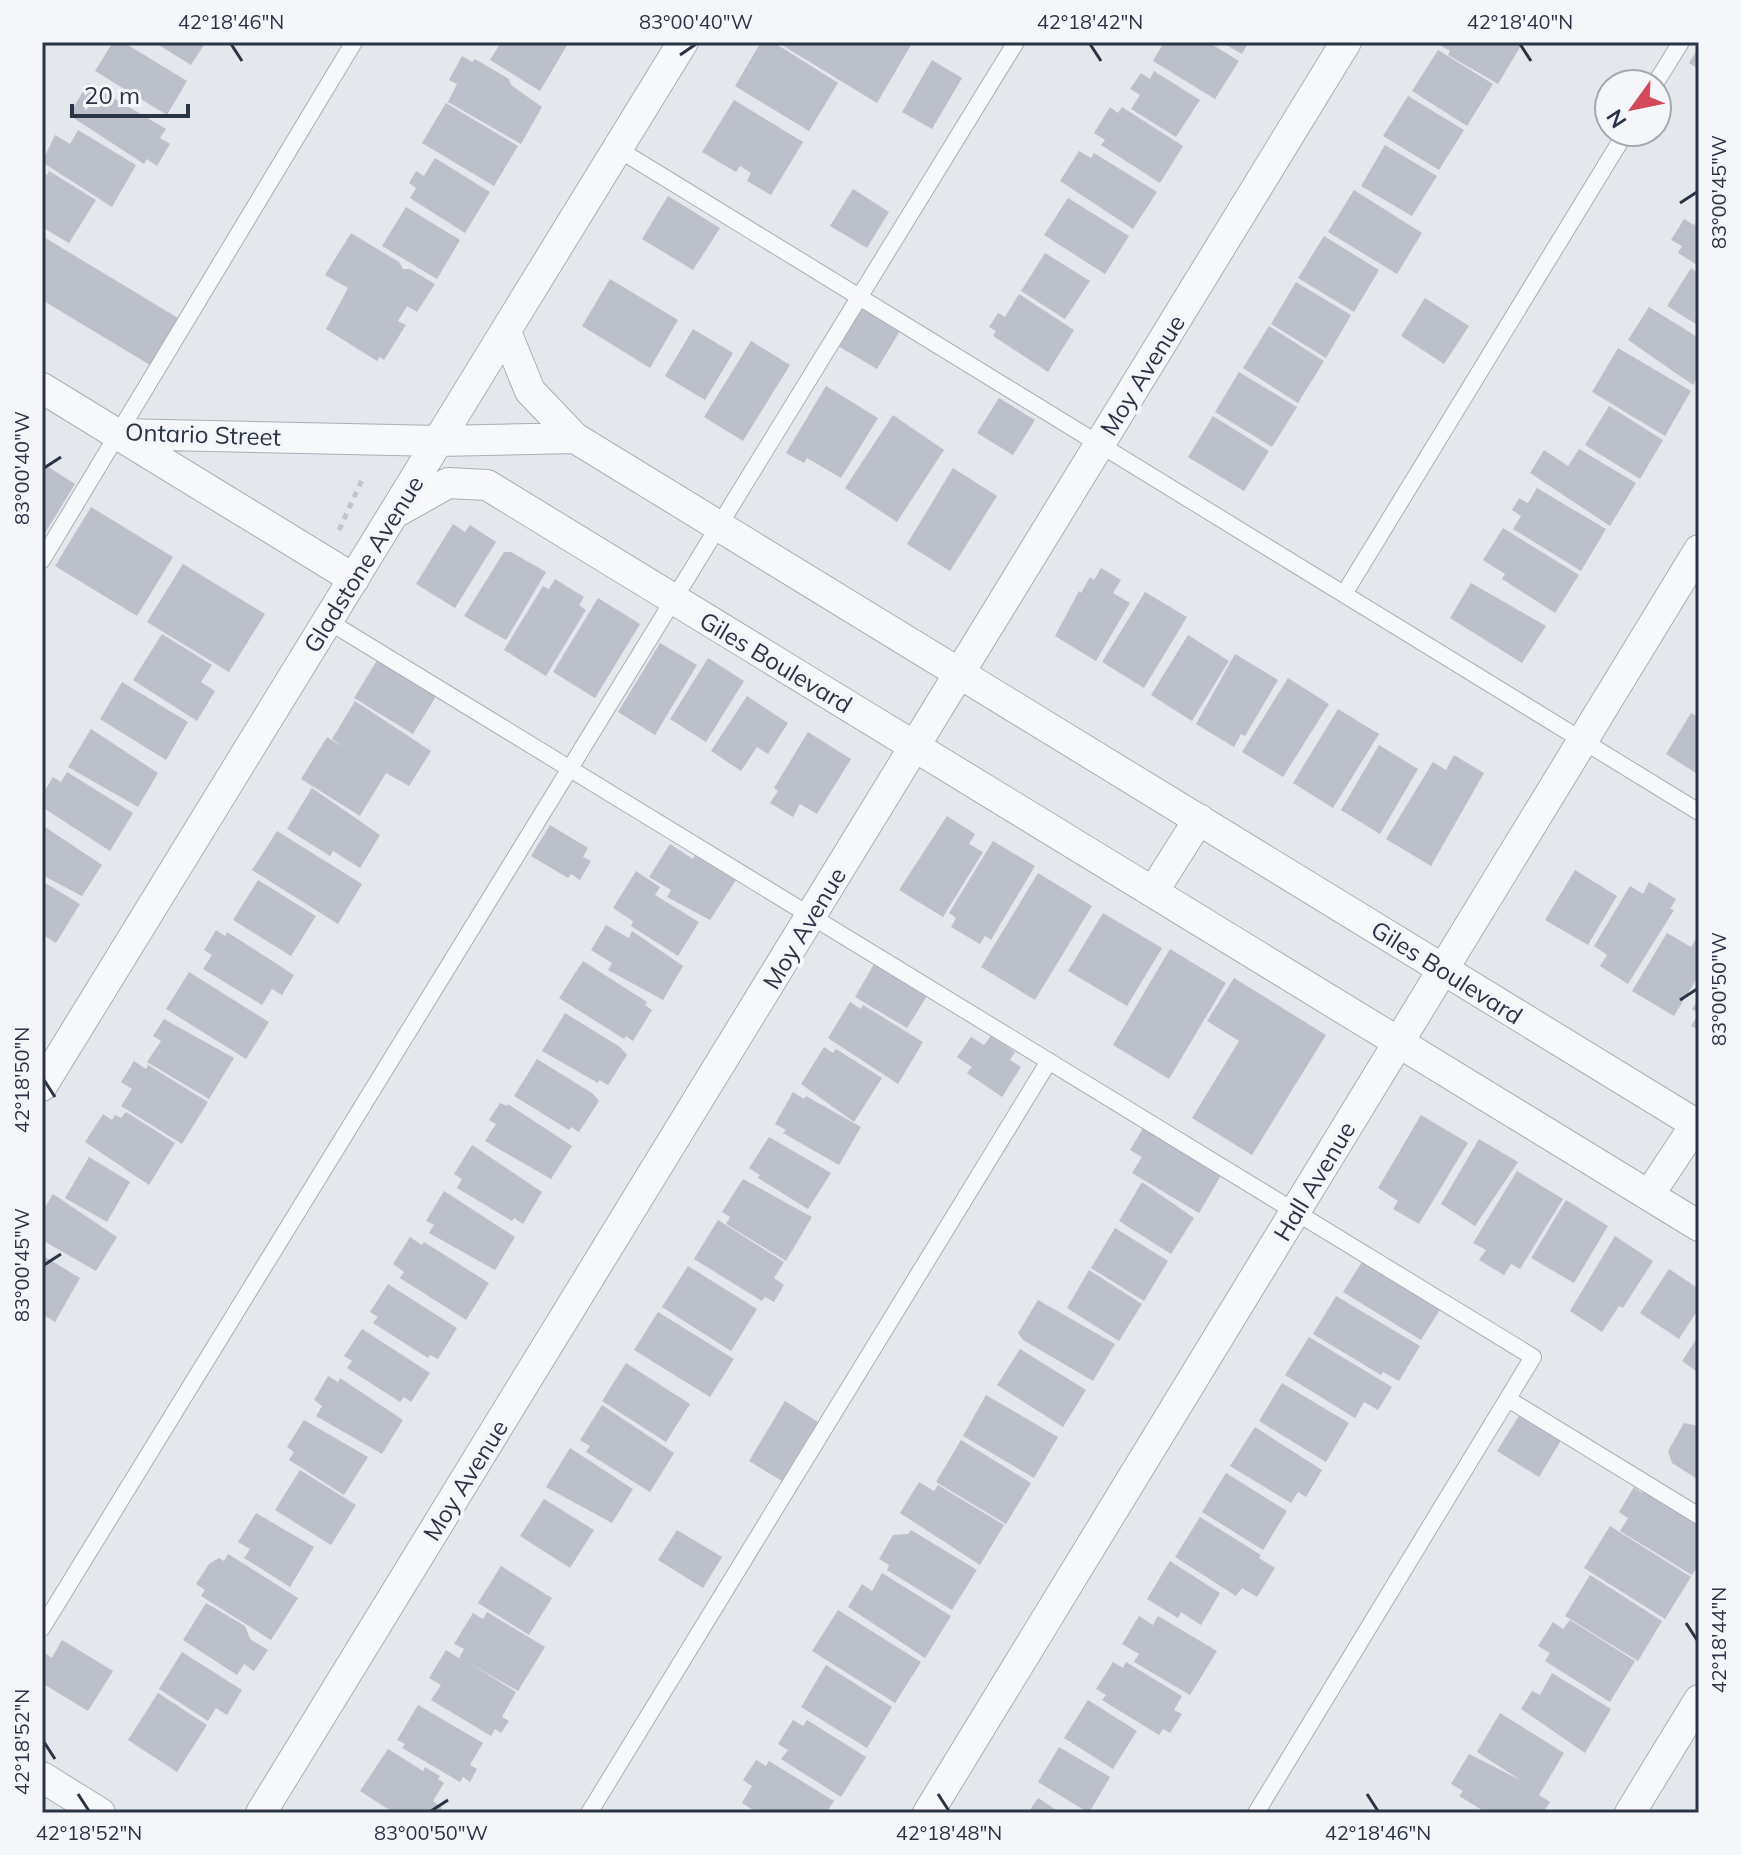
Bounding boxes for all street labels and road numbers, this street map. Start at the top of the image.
street label: Moy Avenue [1093,309,1191,441]
street label: Ontario Street [124,416,282,452]
street label: Gladstone Avenue [297,470,429,658]
street label: Giles Boulevard [694,605,858,719]
street label: Moy Avenue [756,862,852,994]
street label: Giles Boulevard [1366,914,1528,1030]
street label: Hall Avenue [1267,1116,1361,1246]
street label: Moy Avenue [416,1414,514,1546]

